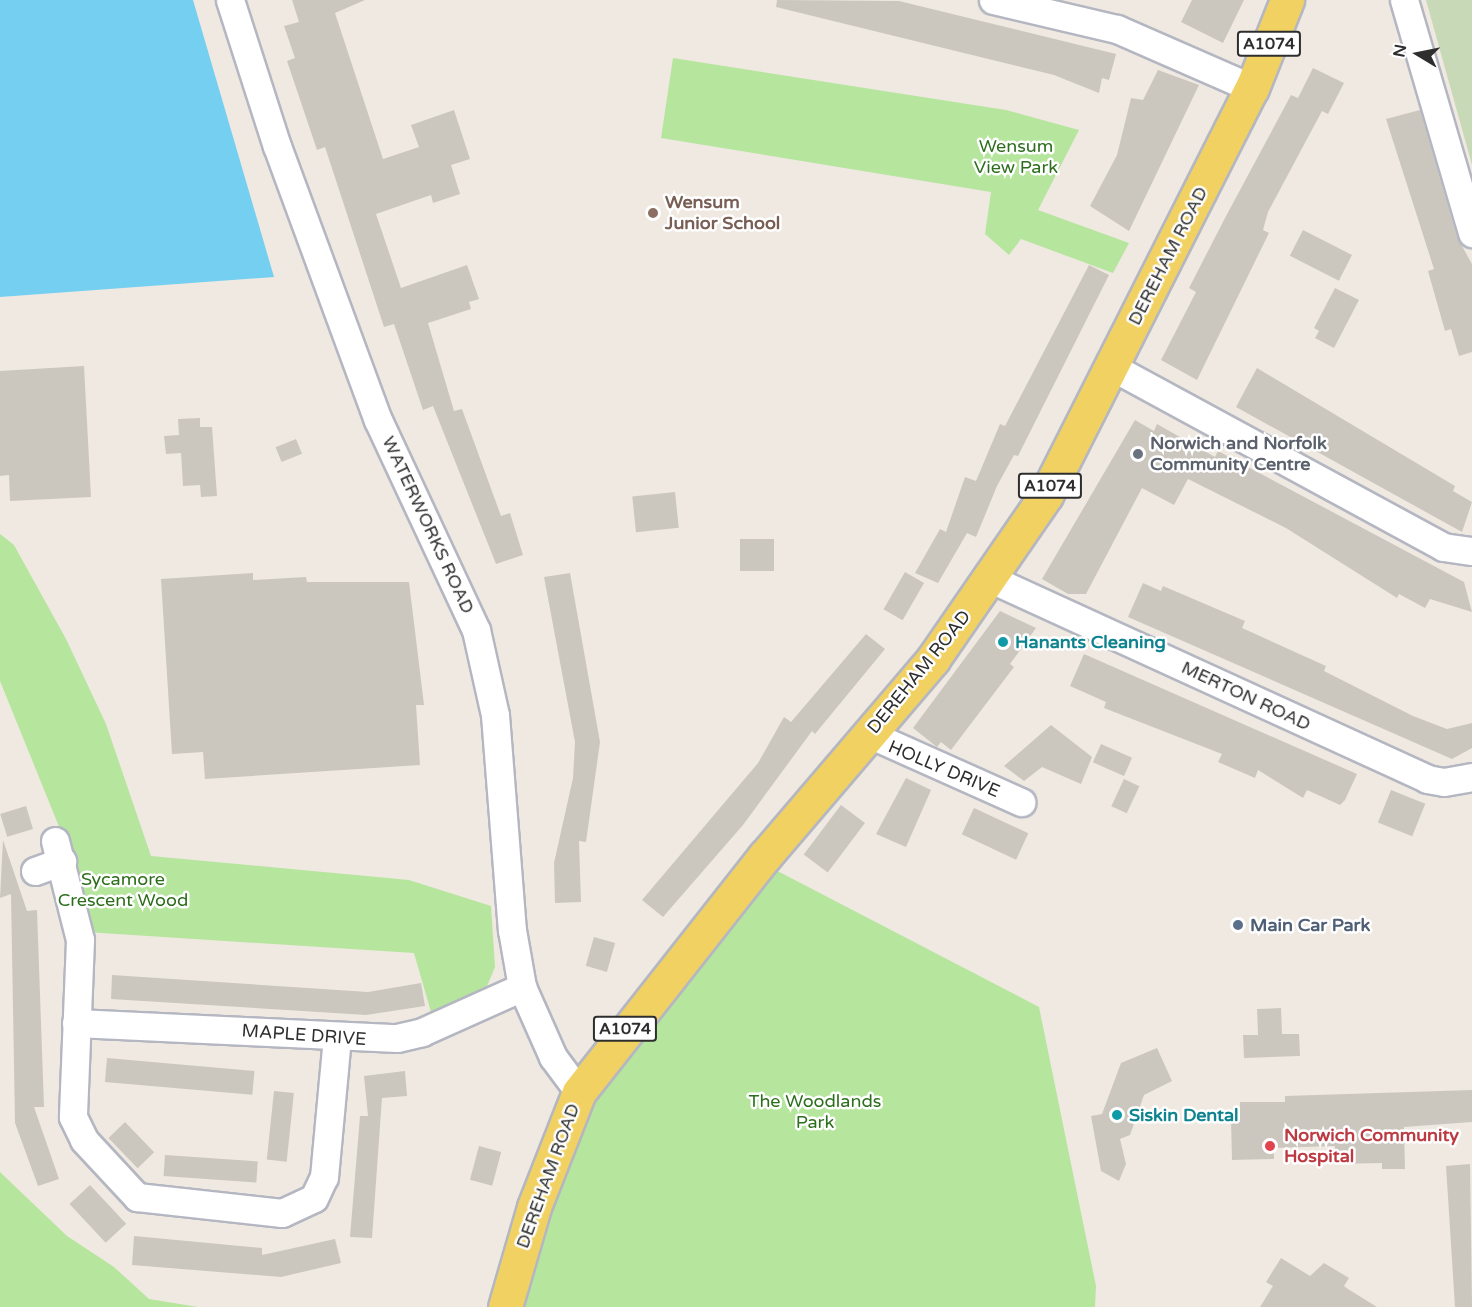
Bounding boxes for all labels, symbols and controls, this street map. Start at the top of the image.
north arrow [1388,24,1448,84]
road number: A1074 [1236,31,1302,57]
text: N [1389,43,1411,59]
park label: Wensum View Park [974,136,1058,178]
street label: DEREHAM ROAD [1124,183,1212,329]
place label: Wensum Junior School [665,192,780,234]
marker: Wensum Junior School [646,206,660,220]
street label: WATERWORKS ROAD [377,433,479,617]
place label: Norwich and Norfolk Community Centre [1150,433,1327,476]
marker: Norwich and Norfolk Community Centre [1131,447,1145,461]
road number: A1074 [1017,473,1083,499]
street label: DEREHAM ROAD [863,606,975,738]
place label: Hanants Cleaning [1015,631,1166,653]
marker: Hanants Cleaning [996,635,1010,649]
street label: MERTON ROAD [1178,657,1314,735]
street label: HOLLY DRIVE [885,736,1003,802]
park label: Sycamore Crescent Wood [58,869,188,912]
place label: Main Car Park [1250,914,1370,936]
marker: Main Car Park [1231,918,1245,932]
road number: A1074 [592,1016,658,1042]
street label: MAPLE DRIVE [241,1020,367,1050]
park label: The Woodlands Park [749,1091,881,1134]
street label: DEREHAM ROAD [512,1101,584,1251]
place label: Siskin Dental [1129,1104,1239,1126]
marker: Siskin Dental [1110,1108,1124,1122]
place label: Norwich Community Hospital [1284,1125,1459,1168]
marker: Norwich Community Hospital [1261,1137,1279,1155]

